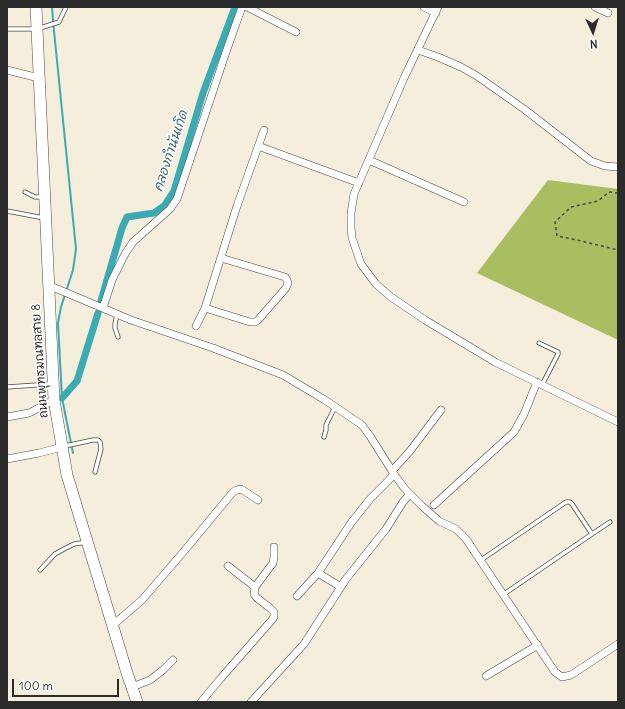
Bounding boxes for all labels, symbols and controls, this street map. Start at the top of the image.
north arrow [573,12,613,52]
text: N [590,37,598,51]
water label: คลองกำนันเกิด [151,109,191,193]
street label: ถนนพุทธมณฑลสาย 8 [29,303,51,419]
scale bar [14,671,121,697]
text: 100 m [19,678,53,693]

